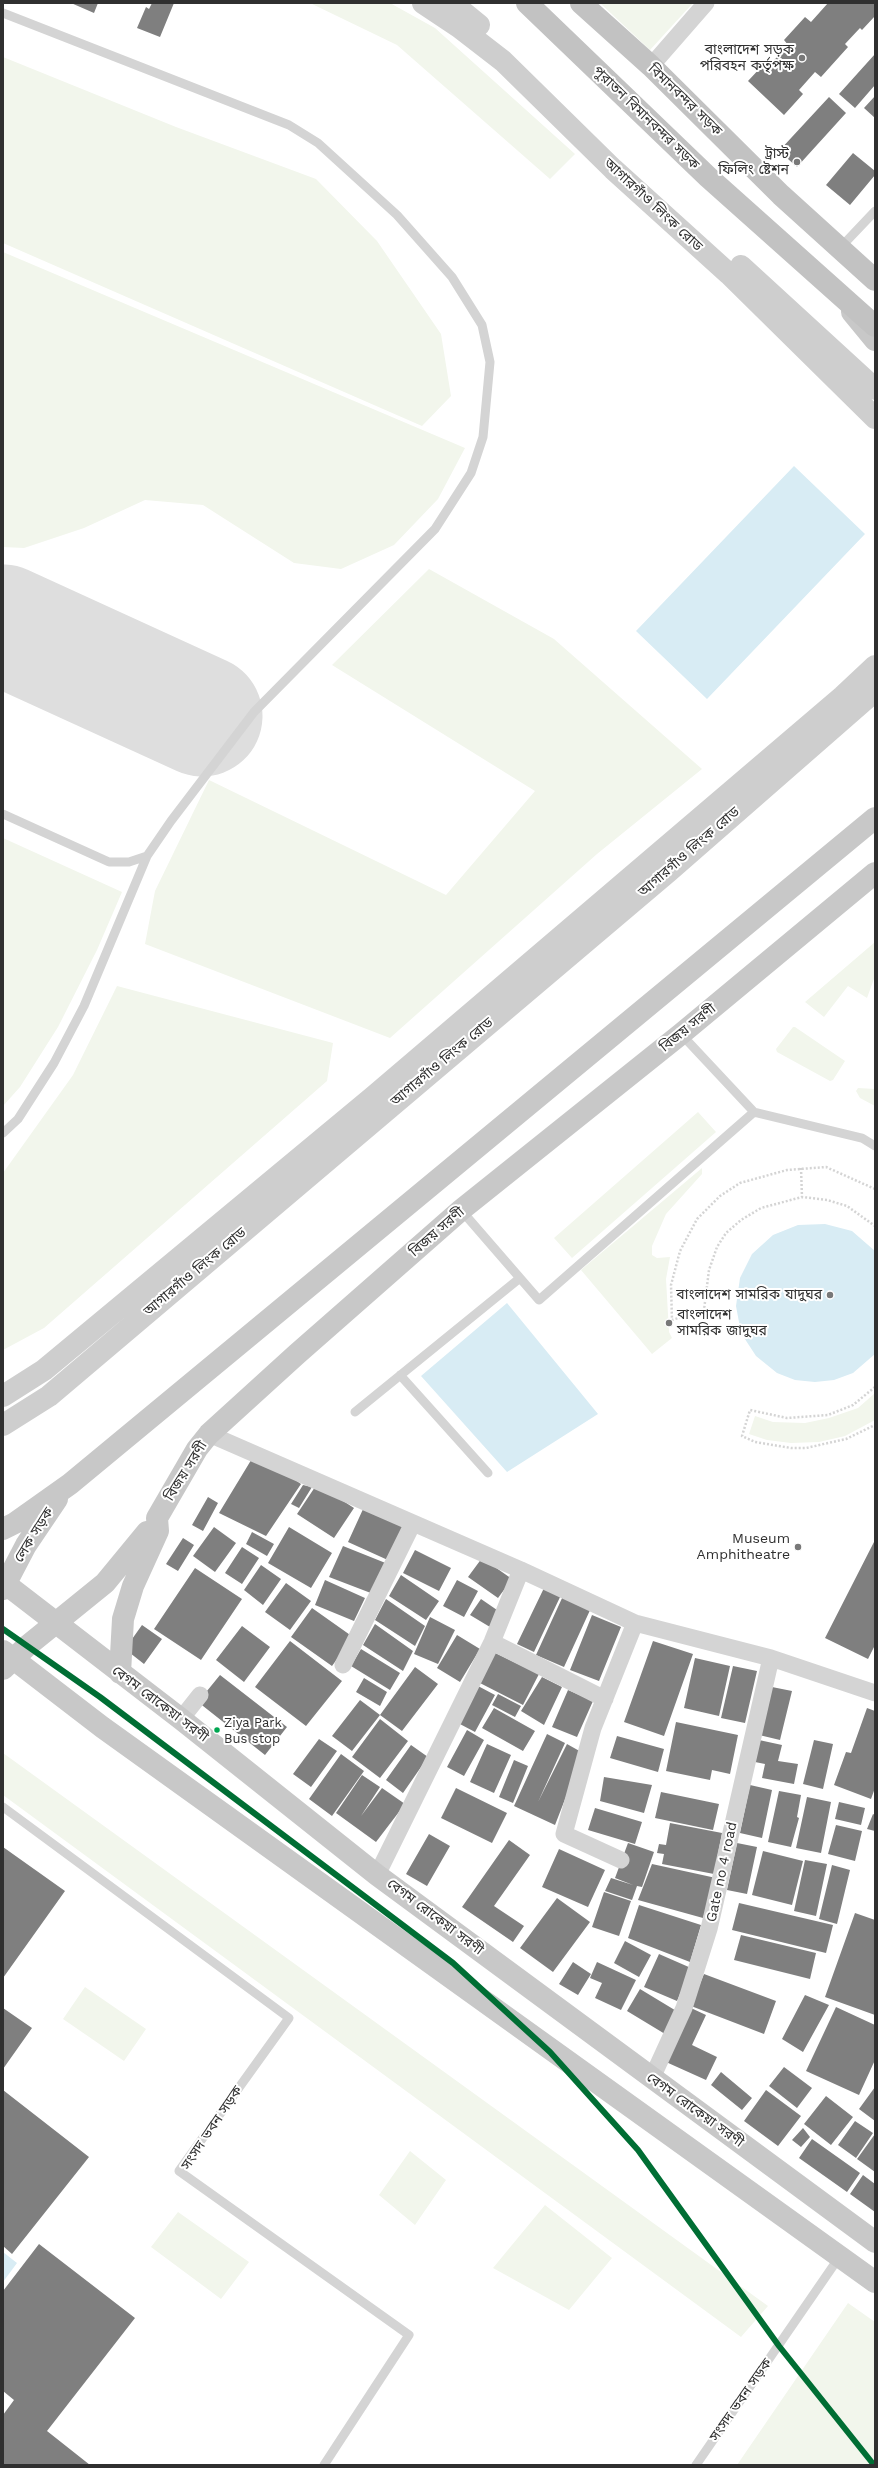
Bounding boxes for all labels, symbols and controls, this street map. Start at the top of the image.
place label: বাংলাদেশ সড়ক পরিবহন কর্তৃপক্ষ [700,42,794,74]
marker: বাংলাদেশ সড়ক পরিবহন কর্তৃপক্ষ [797,53,807,63]
street label: বিমানবন্দর সড়ক [645,61,725,139]
street label: পুরাতন বিমানবন্দর সড়ক [589,63,703,173]
place label: ট্রাস্ট ফিলিং ষ্টেশন [718,146,789,178]
street label: আগারগাঁও লিংক রোড [600,155,706,255]
marker: ট্রাস্ট ফিলিং ষ্টেশন [792,157,802,167]
street label: আগারগাঁও লিংক রোড [635,804,743,900]
street label: বিজয় সরণী [657,1000,719,1056]
street label: আগারগাঁও লিংক রোড [387,1014,497,1110]
street label: বিজয় সরণী [406,1204,468,1260]
street label: আগারগাঁও লিংক রোড [140,1224,250,1320]
place label: বাংলাদেশ সামরিক যাদুঘর [676,1287,822,1303]
marker: বাংলাদেশ সামরিক যাদুঘর [825,1290,835,1300]
place label: বাংলাদেশ সামরিক জাদুঘর [677,1307,767,1340]
marker: বাংলাদেশ সামরিক জাদুঘর [664,1318,674,1328]
street label: বিজয় সরণী [161,1438,211,1504]
street label: লেক সড়ক [11,1505,57,1565]
place label: Museum Amphitheatre [697,1531,790,1564]
marker: Museum Amphitheatre [793,1542,803,1552]
street label: বেগম রোকেয়া সরণী [109,1662,211,1746]
place label: Ziya Park Bus stop [224,1715,282,1746]
marker: Ziya Park Bus stop [212,1725,222,1735]
street label: Gate no 4 road [703,1820,741,1924]
street label: বেগম রোকেয়া সরণী [384,1875,486,1959]
street label: বেগম রোকেয়া সরণী [643,2069,747,2151]
street label: সংসদ ভবন সড়ক [178,2083,246,2173]
street label: সংসদ ভবন সড়ক [706,2355,776,2445]

